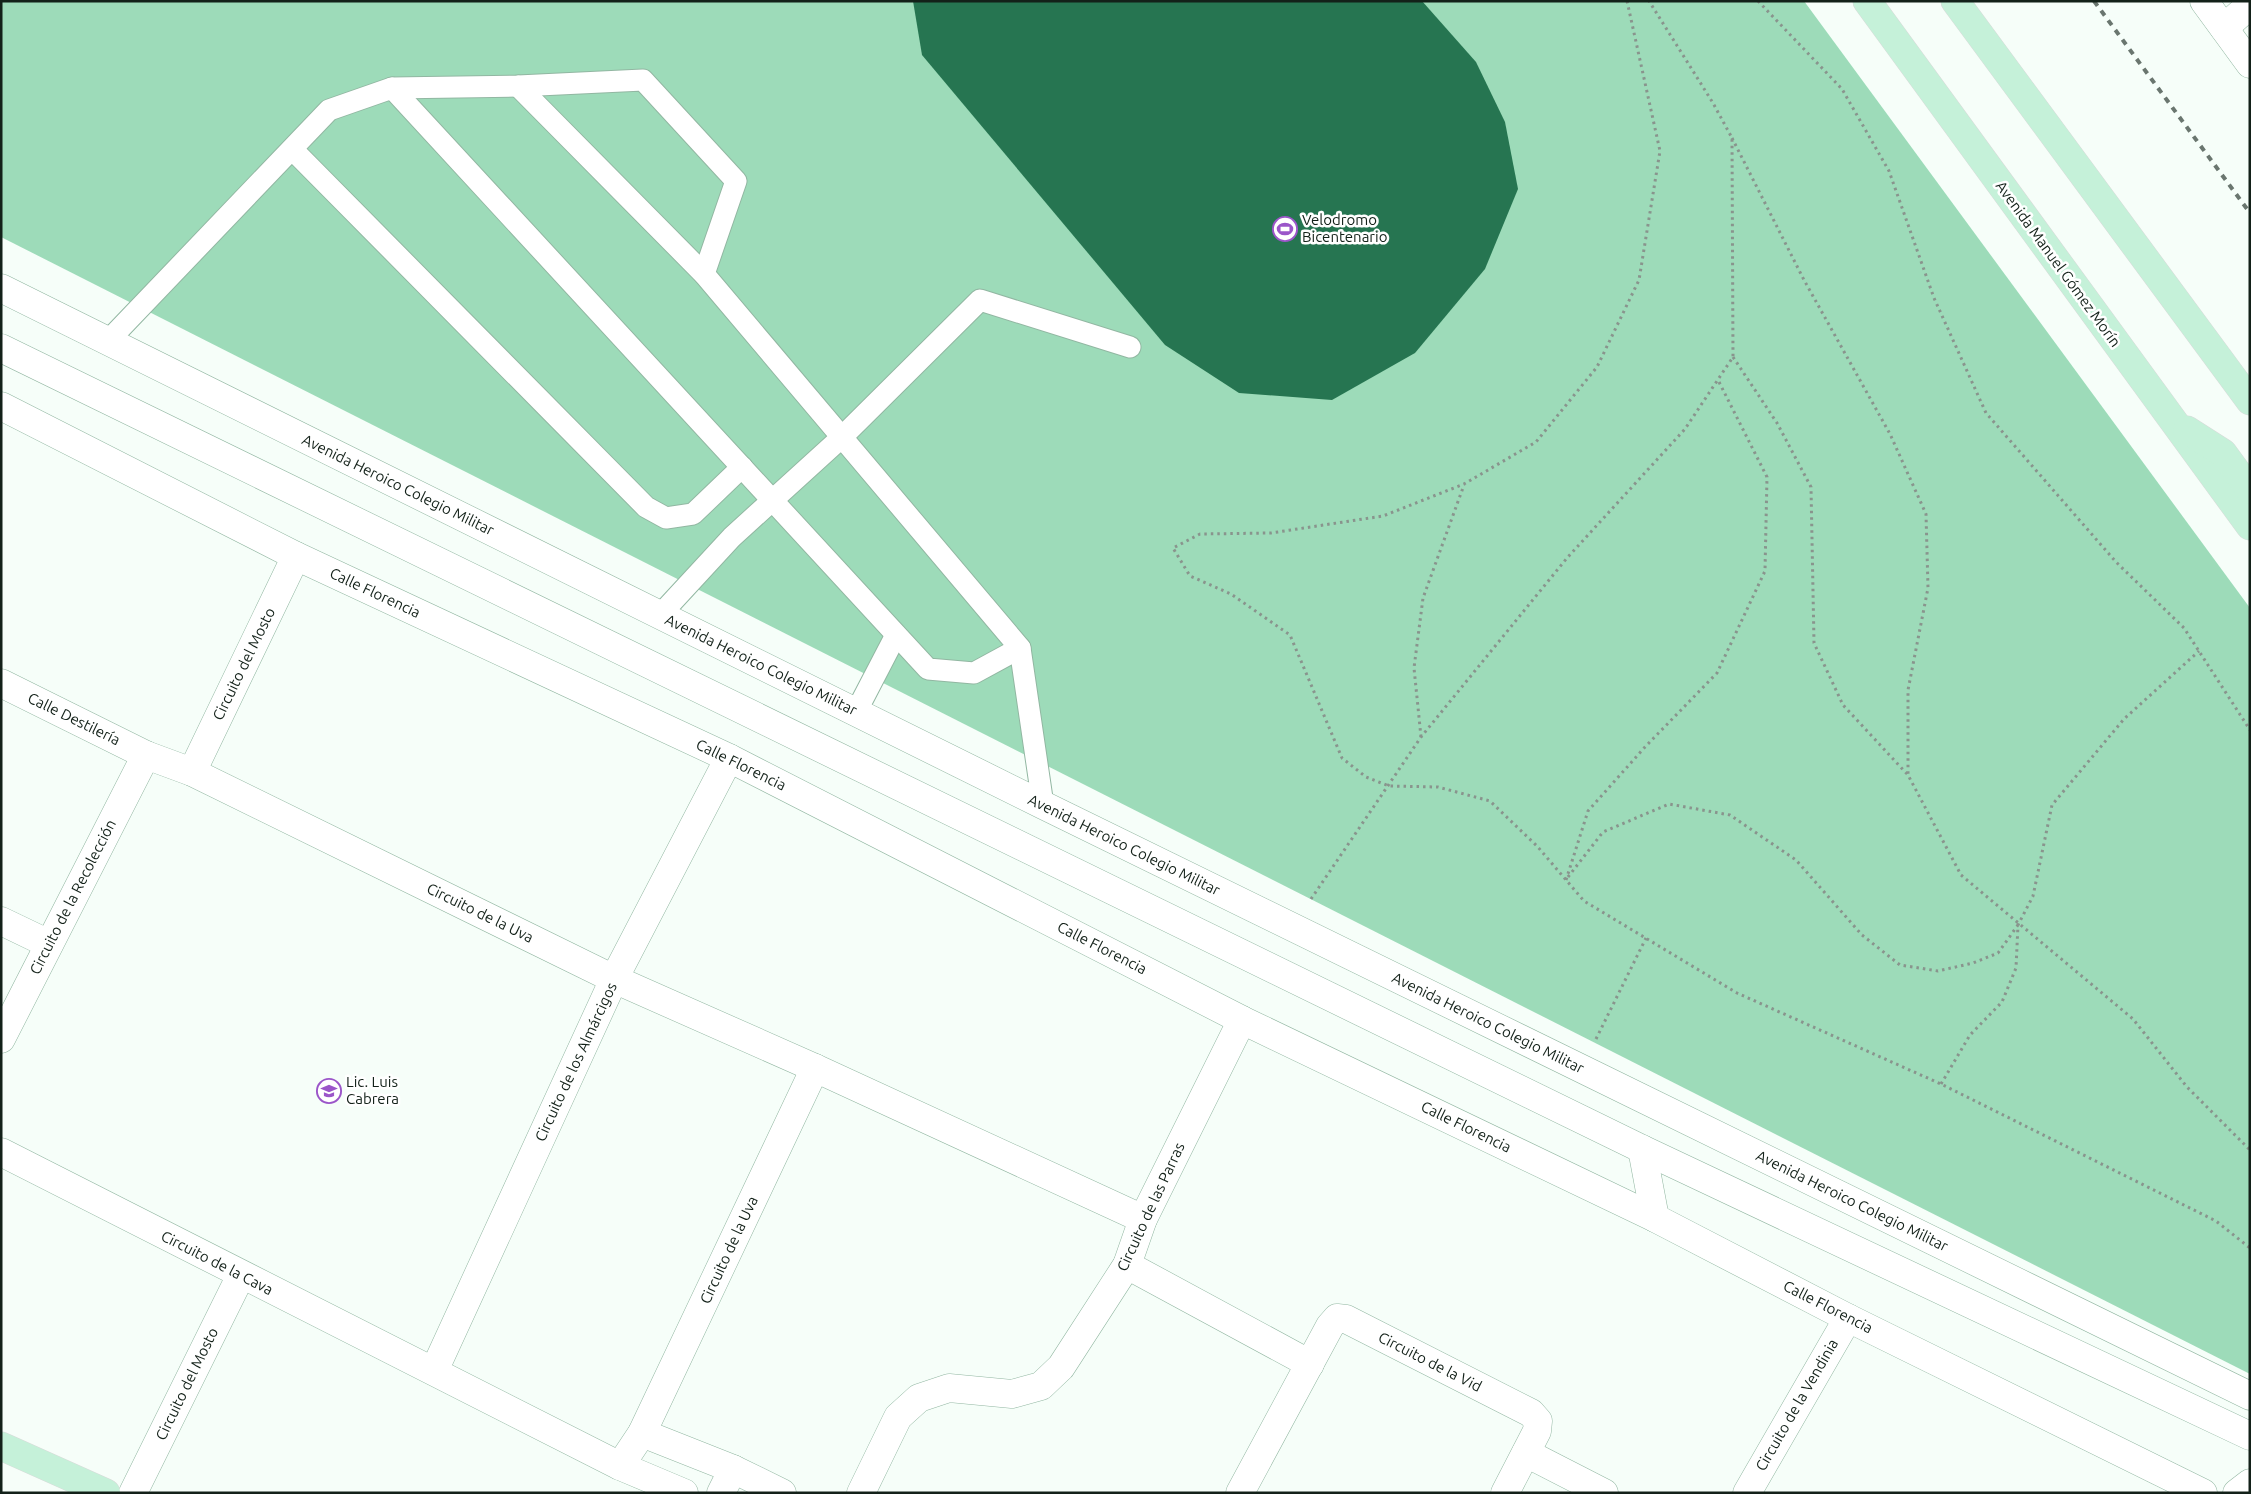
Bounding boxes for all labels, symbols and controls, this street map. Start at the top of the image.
street label: Avenida Manuel Gómez Morín [1993,177,2124,350]
place label: Velodromo Bicentenario [1302,211,1387,245]
sports icon: Velodromo Bicentenario [1272,216,1298,242]
street label: Avenida Heroico Colegio Militar [299,431,497,539]
street label: Calle Florencia [327,564,423,621]
street label: Circuito del Mosto [209,605,278,723]
street label: Avenida Heroico Colegio Militar [662,611,860,719]
street label: Calle Destilería [25,689,123,748]
street label: Calle Florencia [693,735,789,794]
street label: Avenida Heroico Colegio Militar [1025,791,1223,899]
street label: Circuito de la Recolección [26,816,119,977]
street label: Circuito de la Uva [424,879,536,946]
street label: Calle Florencia [1055,918,1150,977]
street label: Avenida Heroico Colegio Militar [1389,969,1587,1077]
street label: Circuito de los Almárcigos [531,980,620,1144]
place label: Lic. Luis Cabrera [346,1073,399,1107]
school or university icon: Lic. Luis Cabrera [316,1078,342,1104]
street label: Calle Florencia [1418,1097,1514,1156]
street label: Circuito de las Parras [1113,1140,1188,1274]
street label: Avenida Heroico Colegio Militar [1753,1147,1951,1255]
street label: Circuito de la Uva [696,1193,761,1306]
street label: Circuito de la Cava [158,1227,276,1298]
street label: Calle Florencia [1781,1277,1876,1336]
street label: Circuito del Mosto [152,1325,221,1443]
street label: Circuito de la Vid [1376,1328,1485,1395]
street label: Circuito de la Vendinia [1752,1336,1841,1474]

